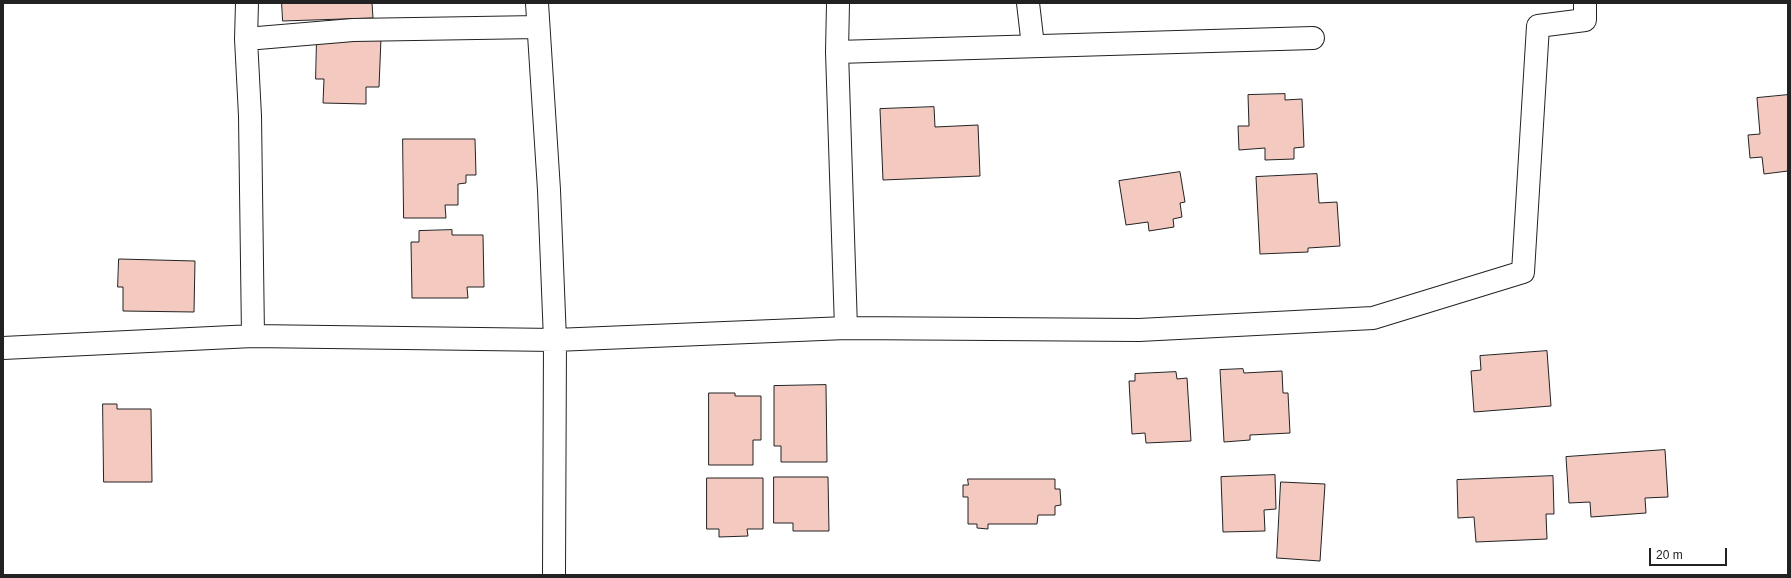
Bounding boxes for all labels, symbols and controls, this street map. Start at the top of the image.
scale bar [1651,540,1729,566]
text: 20 m [1656,548,1683,562]

